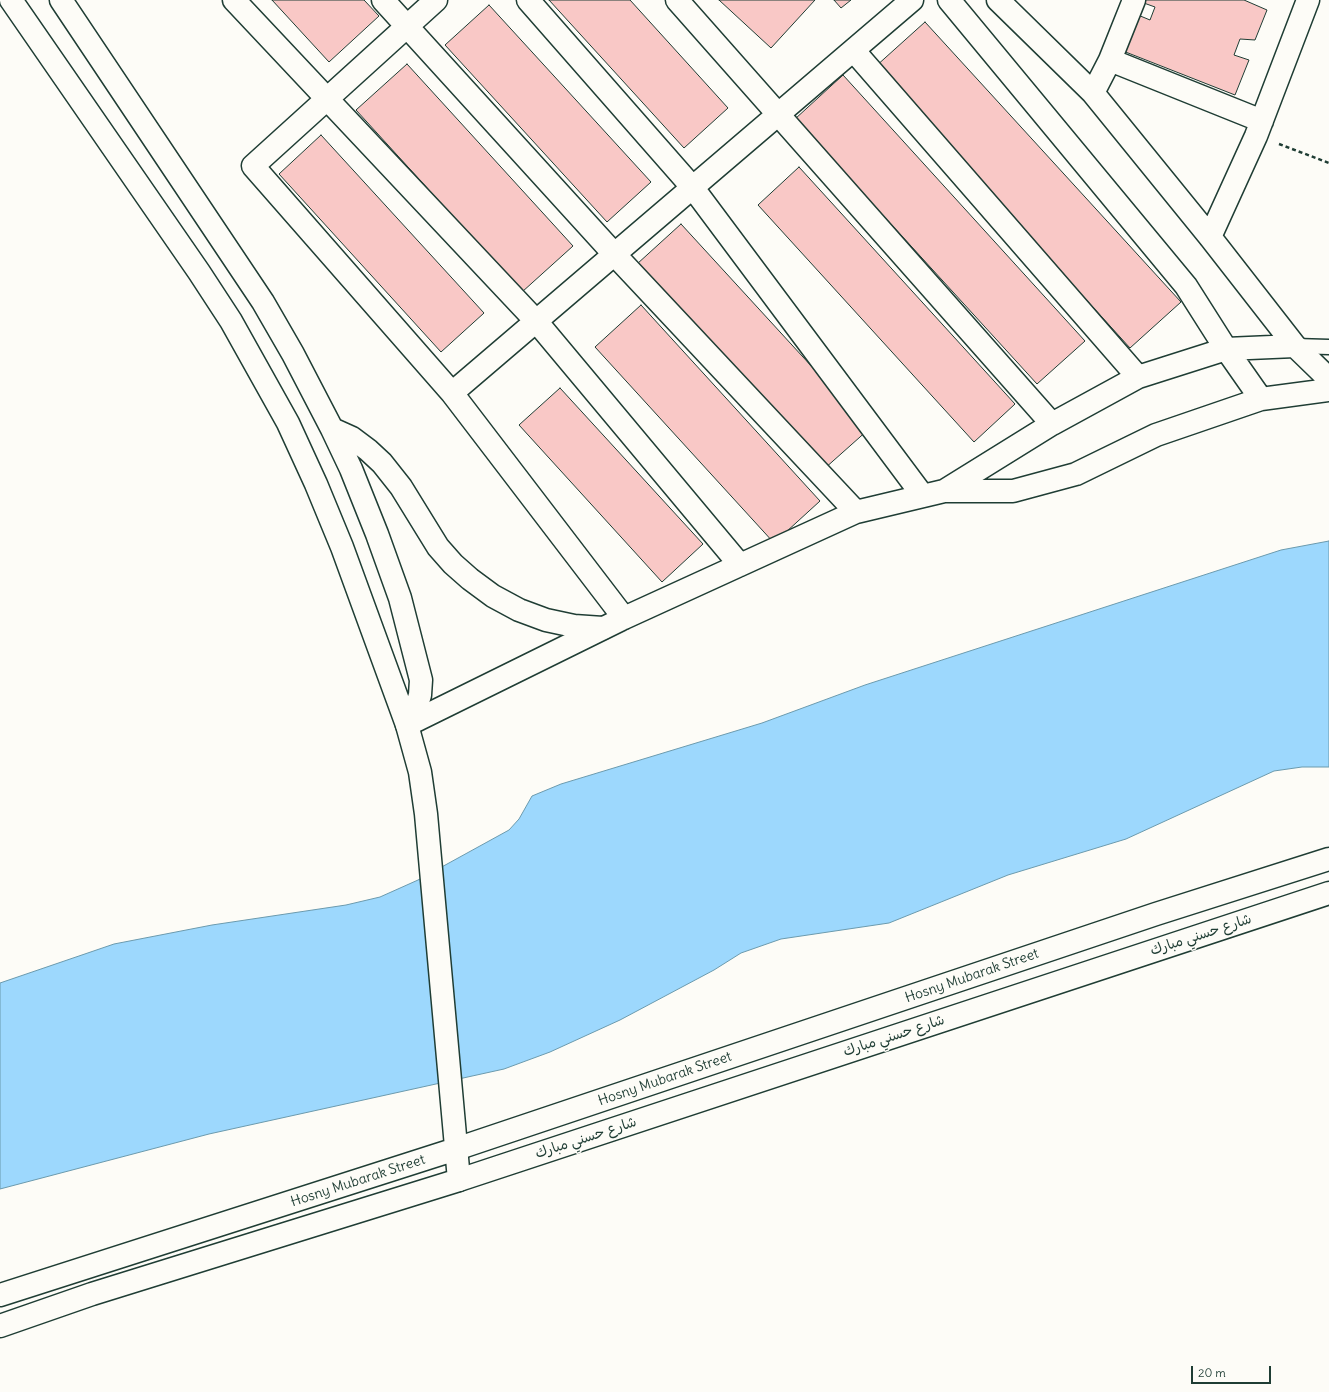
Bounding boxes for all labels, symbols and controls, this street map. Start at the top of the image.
street label: شارع حسني مبارك [1148,911,1254,959]
street label: Hosny Mubarak Street [903,945,1041,1007]
street label: شارع حسني مبارك [841,1012,947,1060]
street label: Hosny Mubarak Street [596,1048,734,1110]
street label: شارع حسني مبارك [533,1114,639,1162]
street label: Hosny Mubarak Street [289,1151,427,1211]
scale bar [1193,1358,1273,1384]
text: 20 m [1198,1365,1226,1380]

